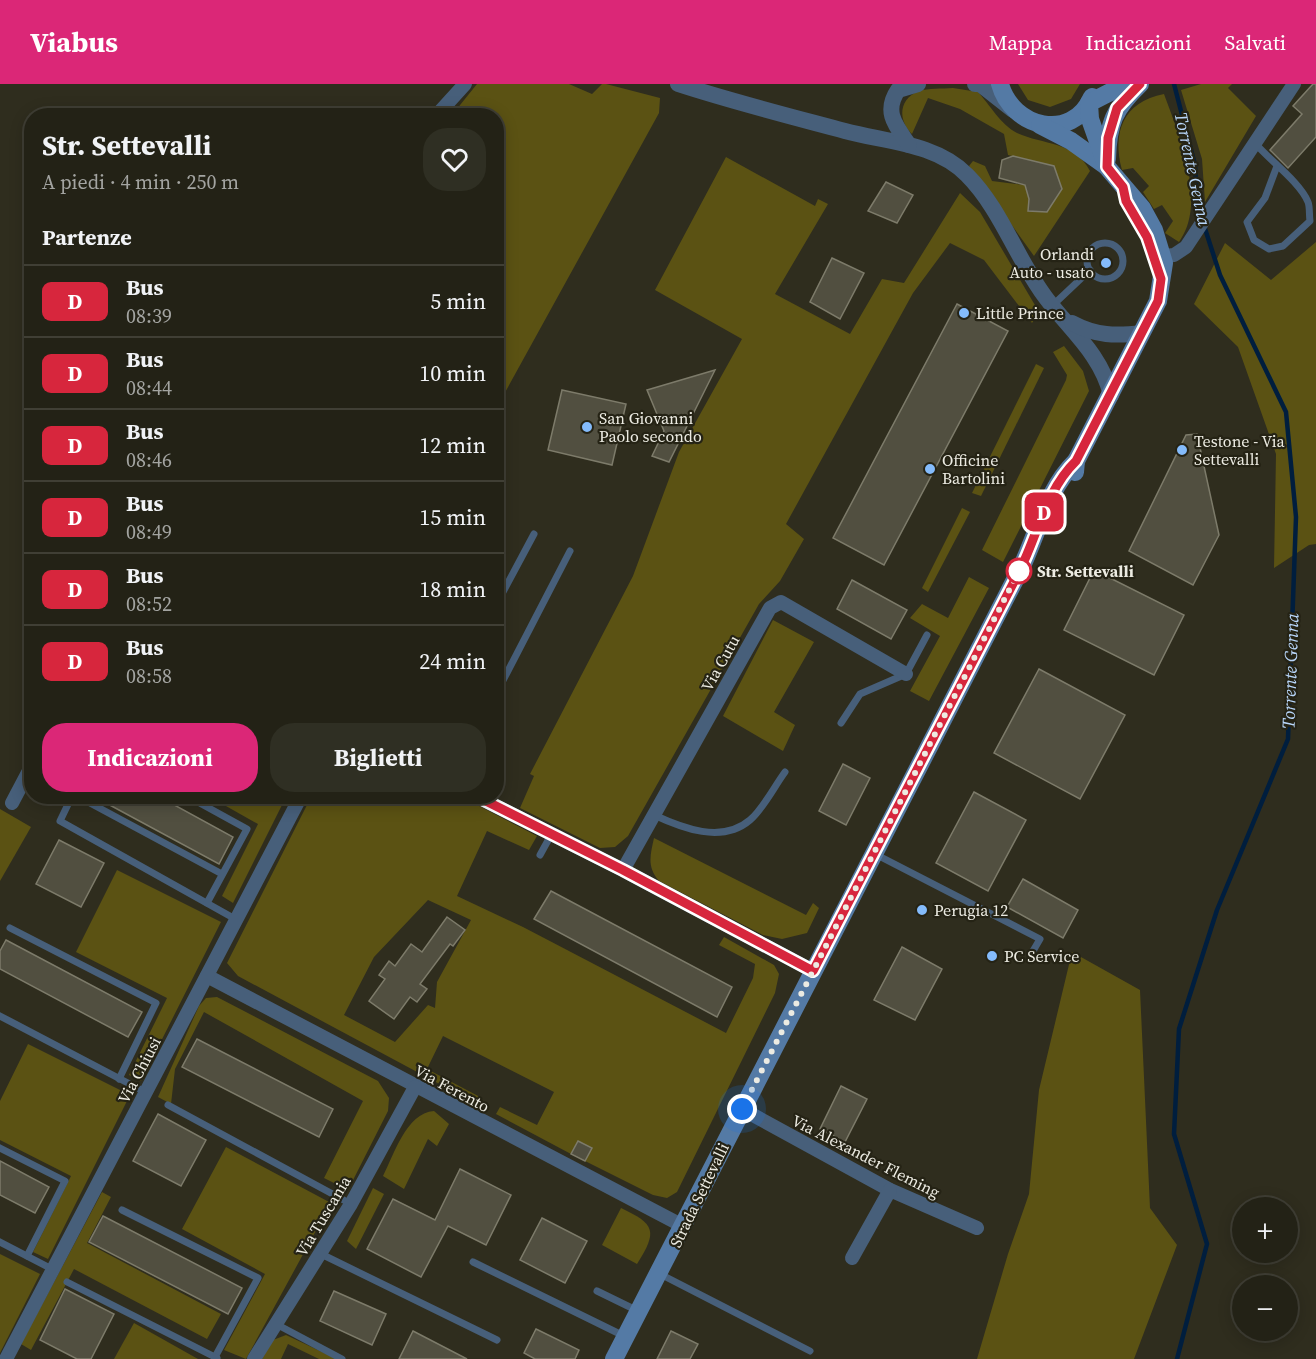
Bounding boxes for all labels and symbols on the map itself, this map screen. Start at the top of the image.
water label: Torrente Genna [1169,110,1217,229]
place label: Orlandi Auto - usato [1010,243,1094,283]
marker: Orlandi Auto - usato [1099,256,1113,270]
place label: Little Prince [976,302,1064,324]
marker: Little Prince [957,306,971,320]
place label: San Giovanni Paolo secondo [599,407,702,447]
marker: San Giovanni Paolo secondo [580,420,594,434]
place label: Testone - Via Settevalli [1194,430,1286,470]
marker: Testone - Via Settevalli [1175,443,1189,457]
place label: Officine Bartolini [942,449,1005,489]
marker: Officine Bartolini [923,462,937,476]
line badge: D [1024,492,1064,532]
marker: Str. Settevalli [1006,558,1032,584]
place label: Str. Settevalli [1037,560,1134,582]
water label: Torrente Genna [1275,612,1305,729]
street label: Via Cutu [696,631,744,695]
place label: Perugia 12 [934,899,1008,921]
marker: Perugia 12 [915,903,929,917]
place label: PC Service [1004,945,1079,967]
marker: PC Service [985,949,999,963]
street label: Via Chiusi [112,1033,166,1107]
street label: Via Ferento [411,1059,494,1117]
your location [727,1094,757,1124]
street label: Via Alexander Fleming [788,1109,944,1203]
street label: Strada Settevalli [664,1139,734,1251]
street label: Via Tuscania [290,1171,356,1261]

